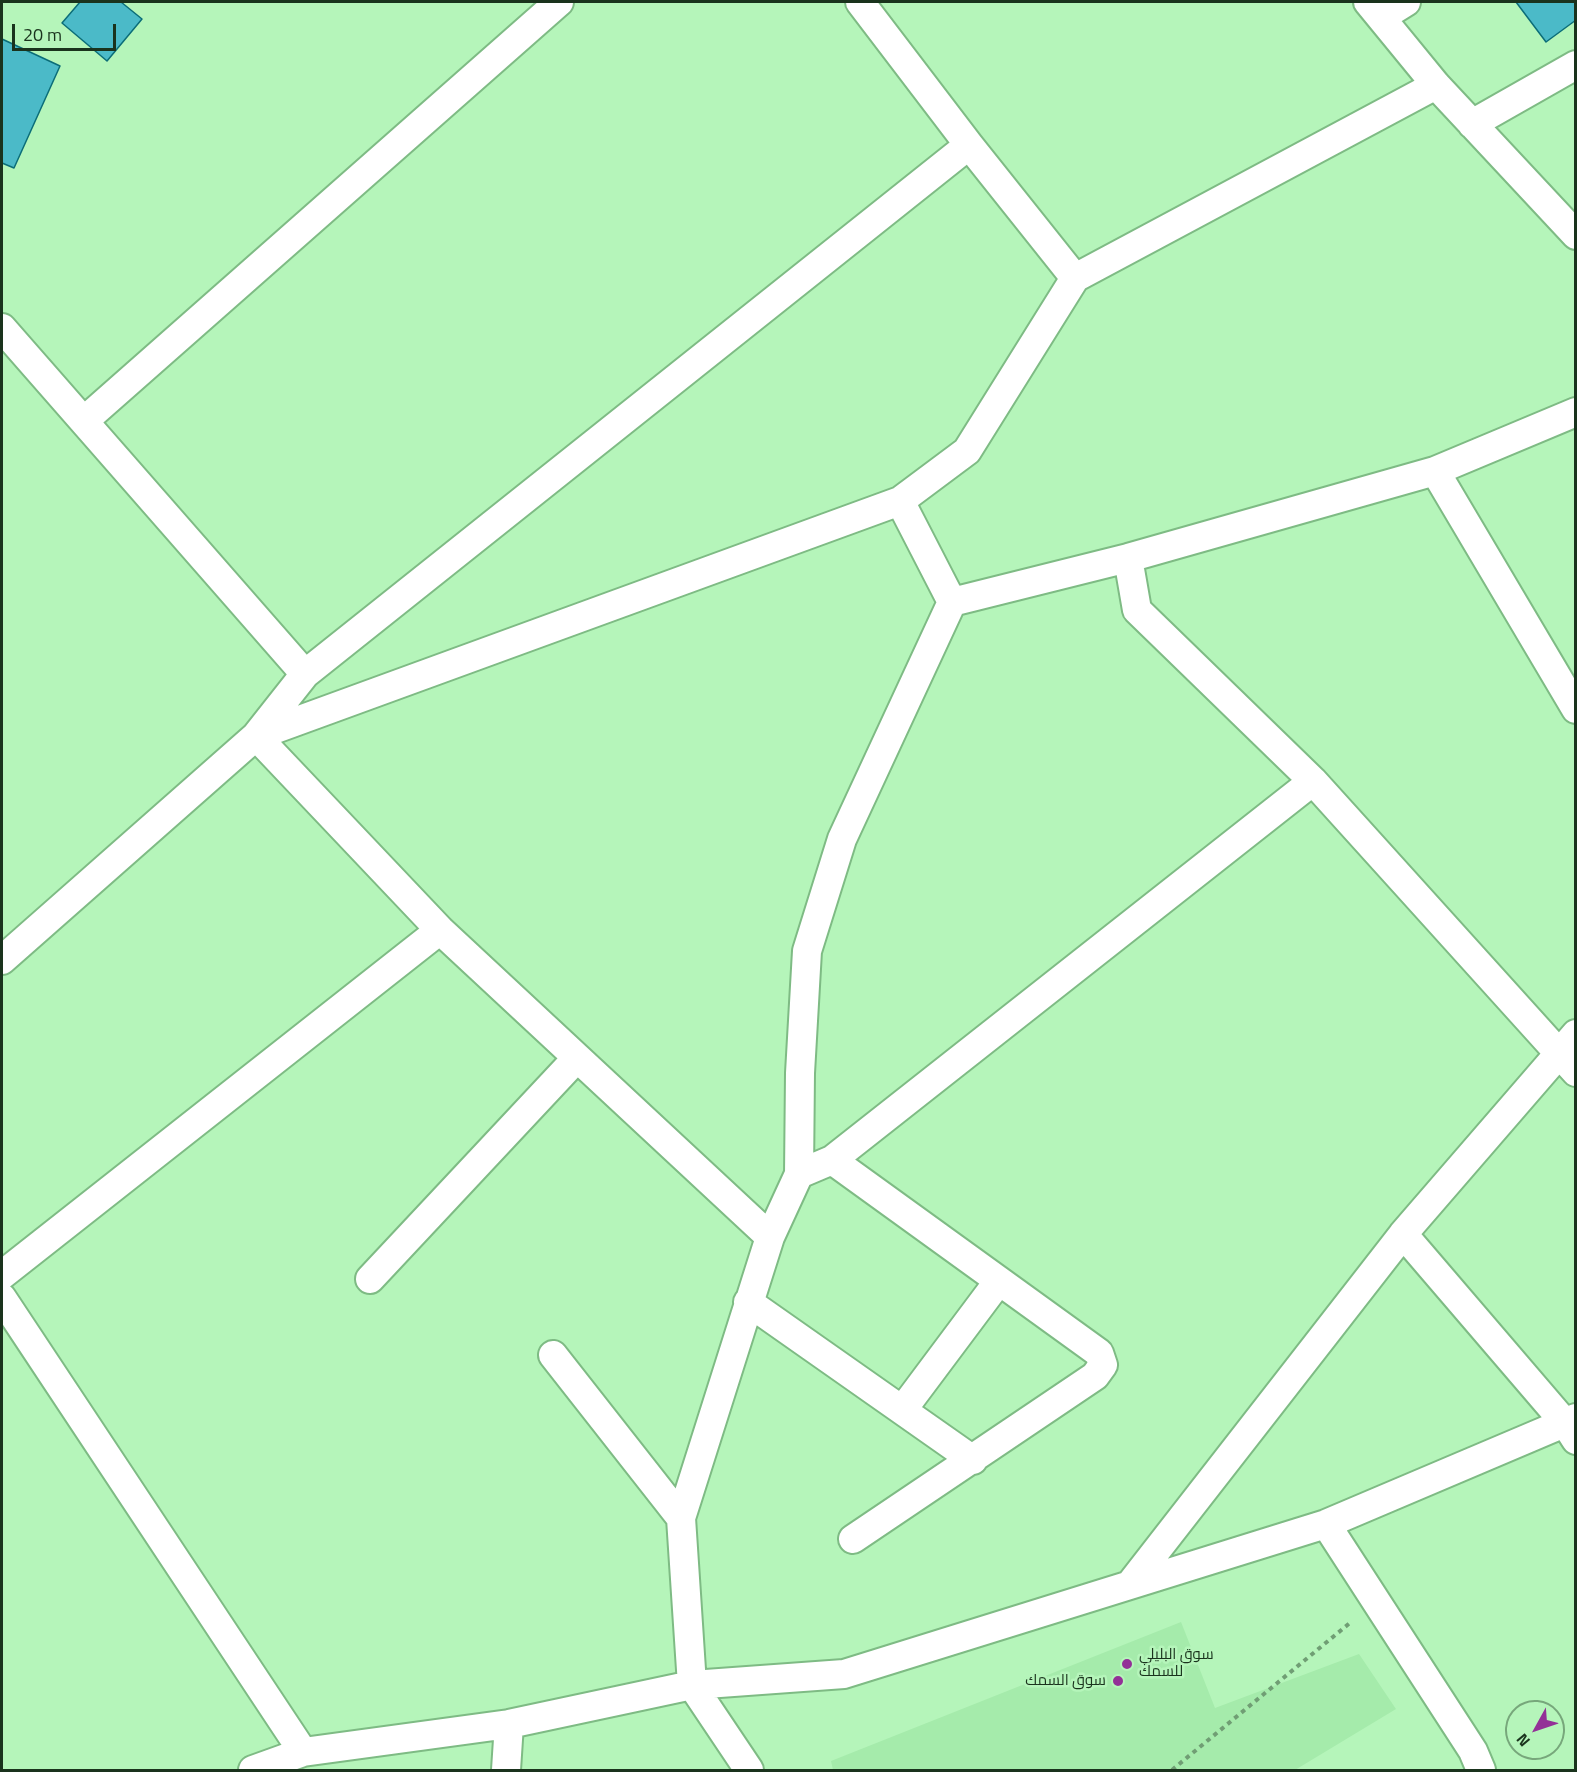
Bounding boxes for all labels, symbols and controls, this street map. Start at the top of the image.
scale bar [15,12,118,50]
text: 20 m [23,21,62,48]
place label: سوق البليلي للسمك [1139,1646,1214,1681]
marker: سوق البليلي للسمك [1120,1657,1134,1671]
place label: سوق السمك [1025,1672,1106,1690]
marker: سوق السمك [1111,1674,1125,1688]
north arrow [1505,1700,1565,1760]
text: N [1510,1728,1536,1752]

